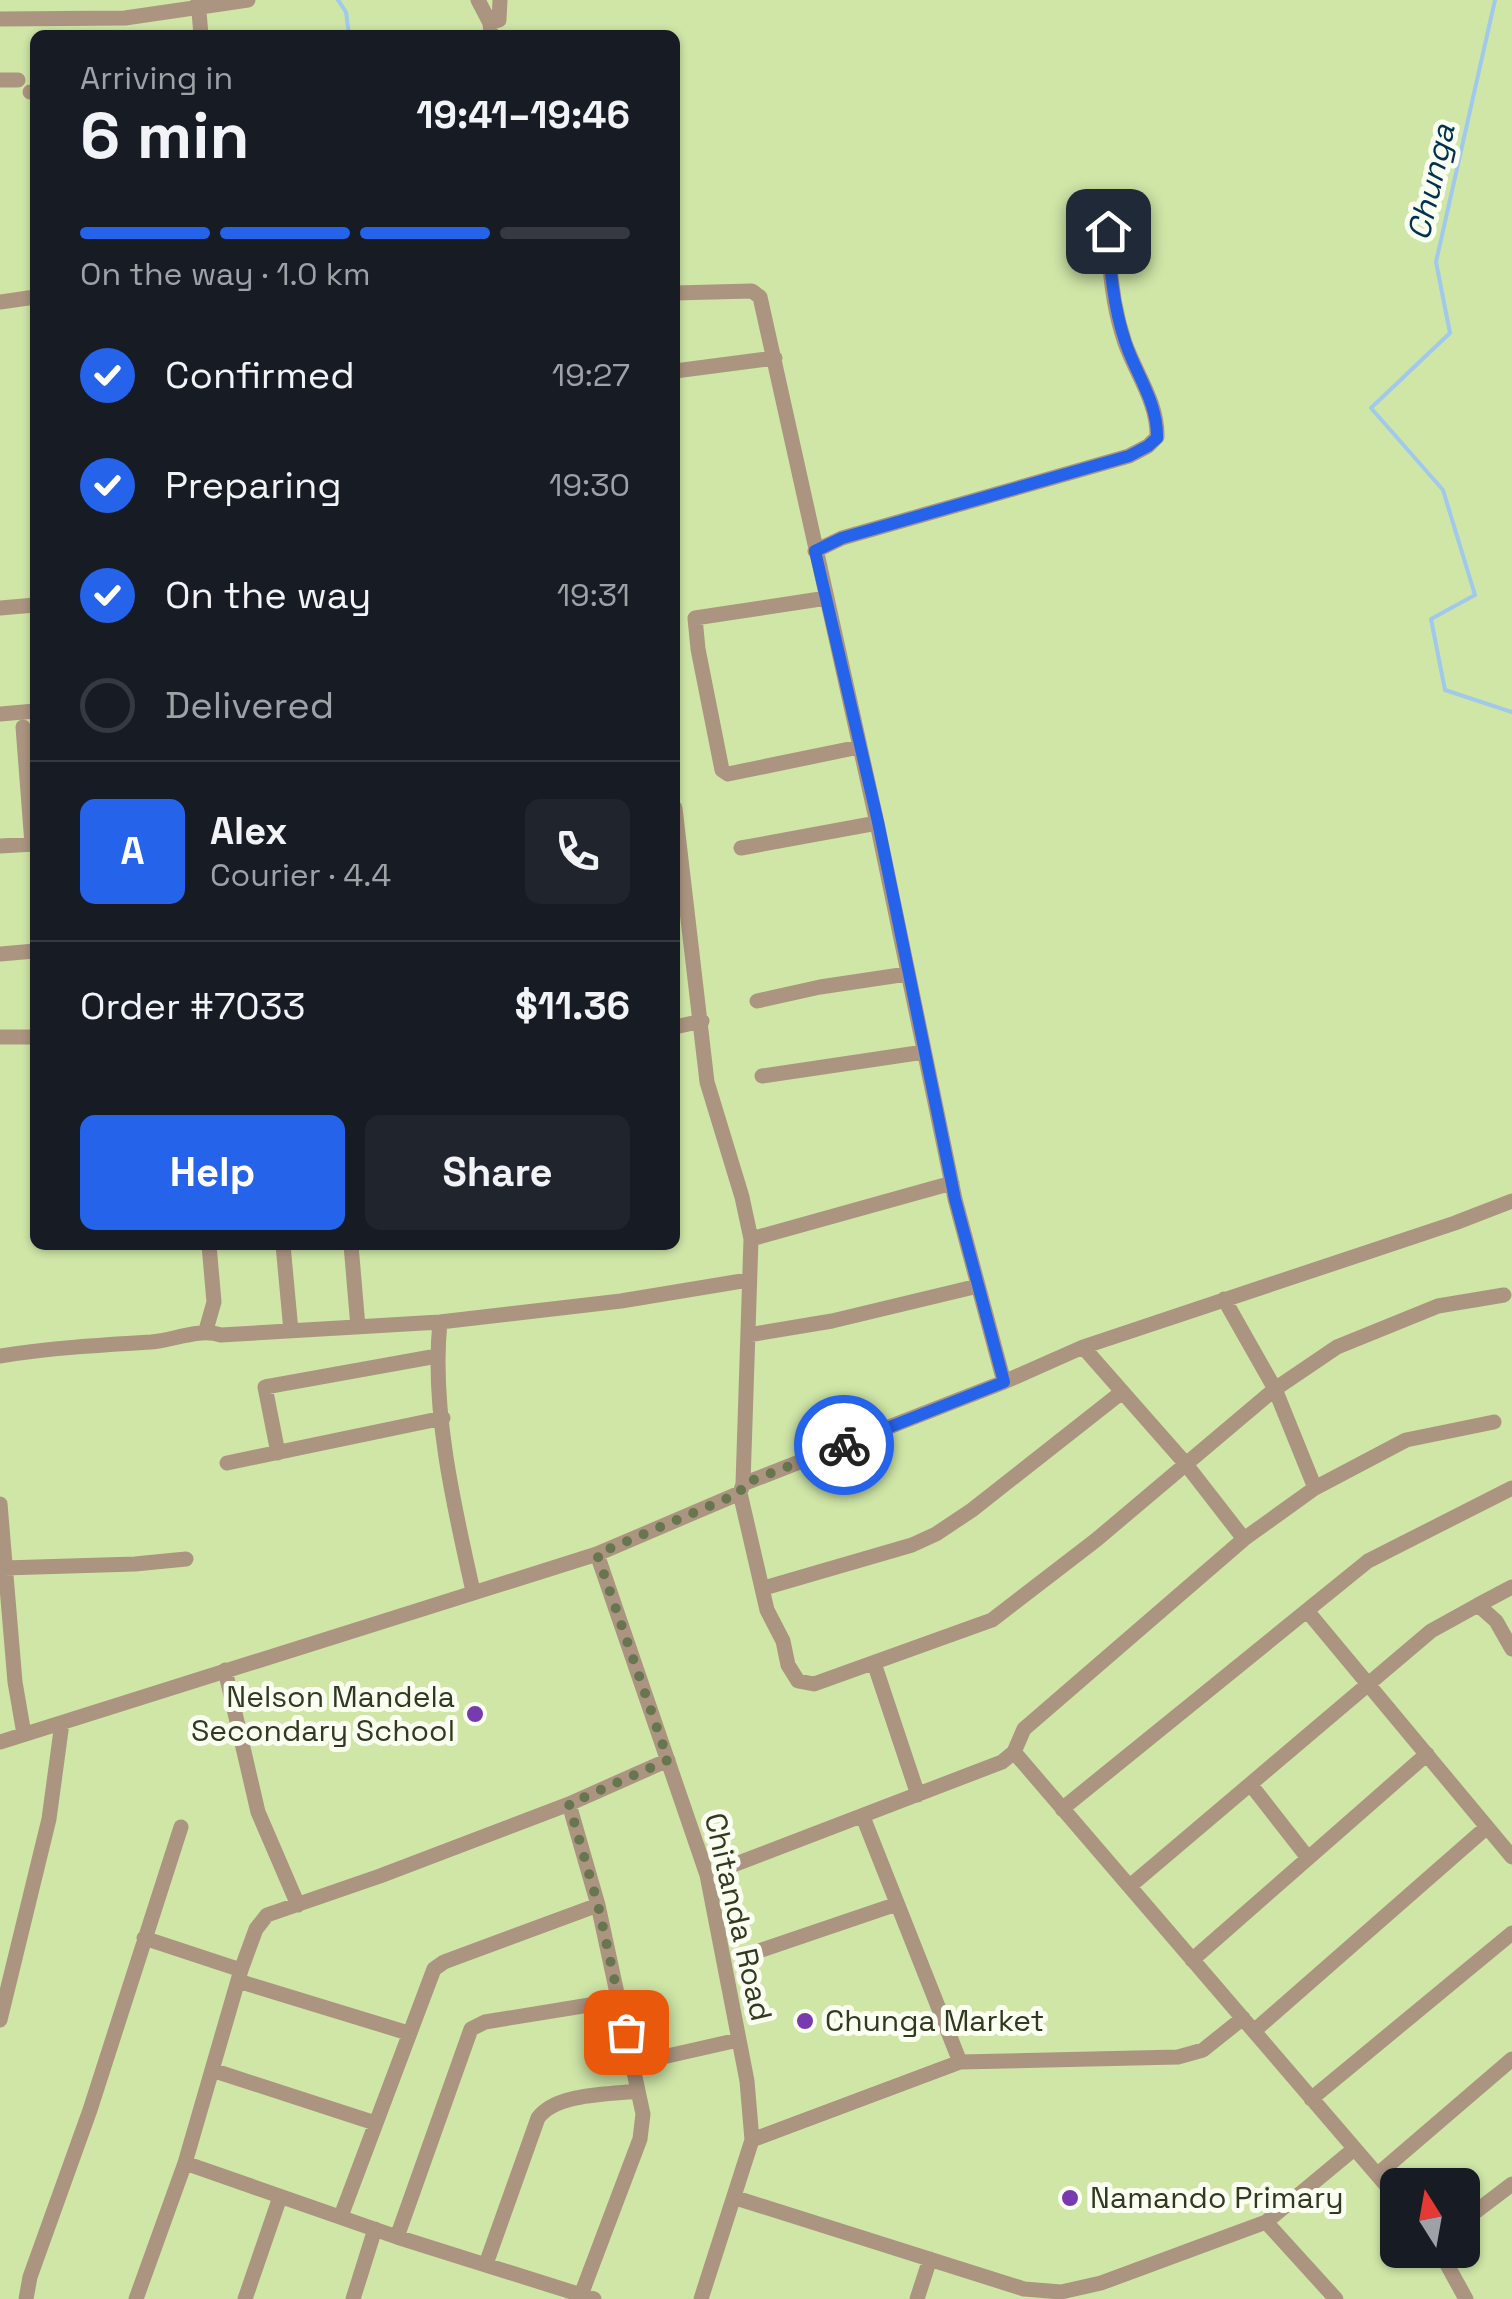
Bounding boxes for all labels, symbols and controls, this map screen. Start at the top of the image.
text: Arriving in [80,58,233,98]
text: 19:41–19:46 [416,91,630,139]
text: 6 min [80,94,250,177]
water label: Chunga [1398,119,1464,244]
pin [1066,189,1151,274]
icon: home [1081,204,1136,259]
text: On the way · 1.0 km [80,254,371,294]
icon: check [80,348,135,403]
text: Confirmed [165,351,355,399]
text: 19:27 [552,355,630,395]
icon: check [80,458,135,513]
text: Preparing [165,461,342,509]
text: 19:30 [549,465,630,505]
icon: check [80,568,135,623]
text: On the way [165,571,371,619]
text: 19:31 [557,575,630,615]
text: Delivered [165,681,334,729]
button: phone [525,799,630,904]
text: Alex [210,807,287,855]
text: A [120,827,145,875]
text: Courier · 4.4 [210,855,391,895]
text: Order #7033 [80,982,305,1030]
text: $11.36 [515,982,630,1030]
button: Help [80,1115,345,1230]
button: Share [365,1115,630,1230]
courier [794,1395,894,1495]
icon: bike [817,1418,872,1473]
place label: Nelson Mandela Secondary School [191,1677,455,1750]
marker: Nelson Mandela Secondary School [464,1703,486,1725]
street label: Chitanda Road [696,1809,781,2025]
pin [584,1990,669,2075]
place label: Chunga Market [825,2001,1044,2040]
icon: bag [599,2005,654,2060]
marker: Chunga Market [794,2010,816,2032]
north arrow [1380,2168,1480,2268]
map controls [1380,2168,1480,2268]
place label: Namando Primary [1090,2178,1344,2217]
marker: Namando Primary [1059,2187,1081,2209]

